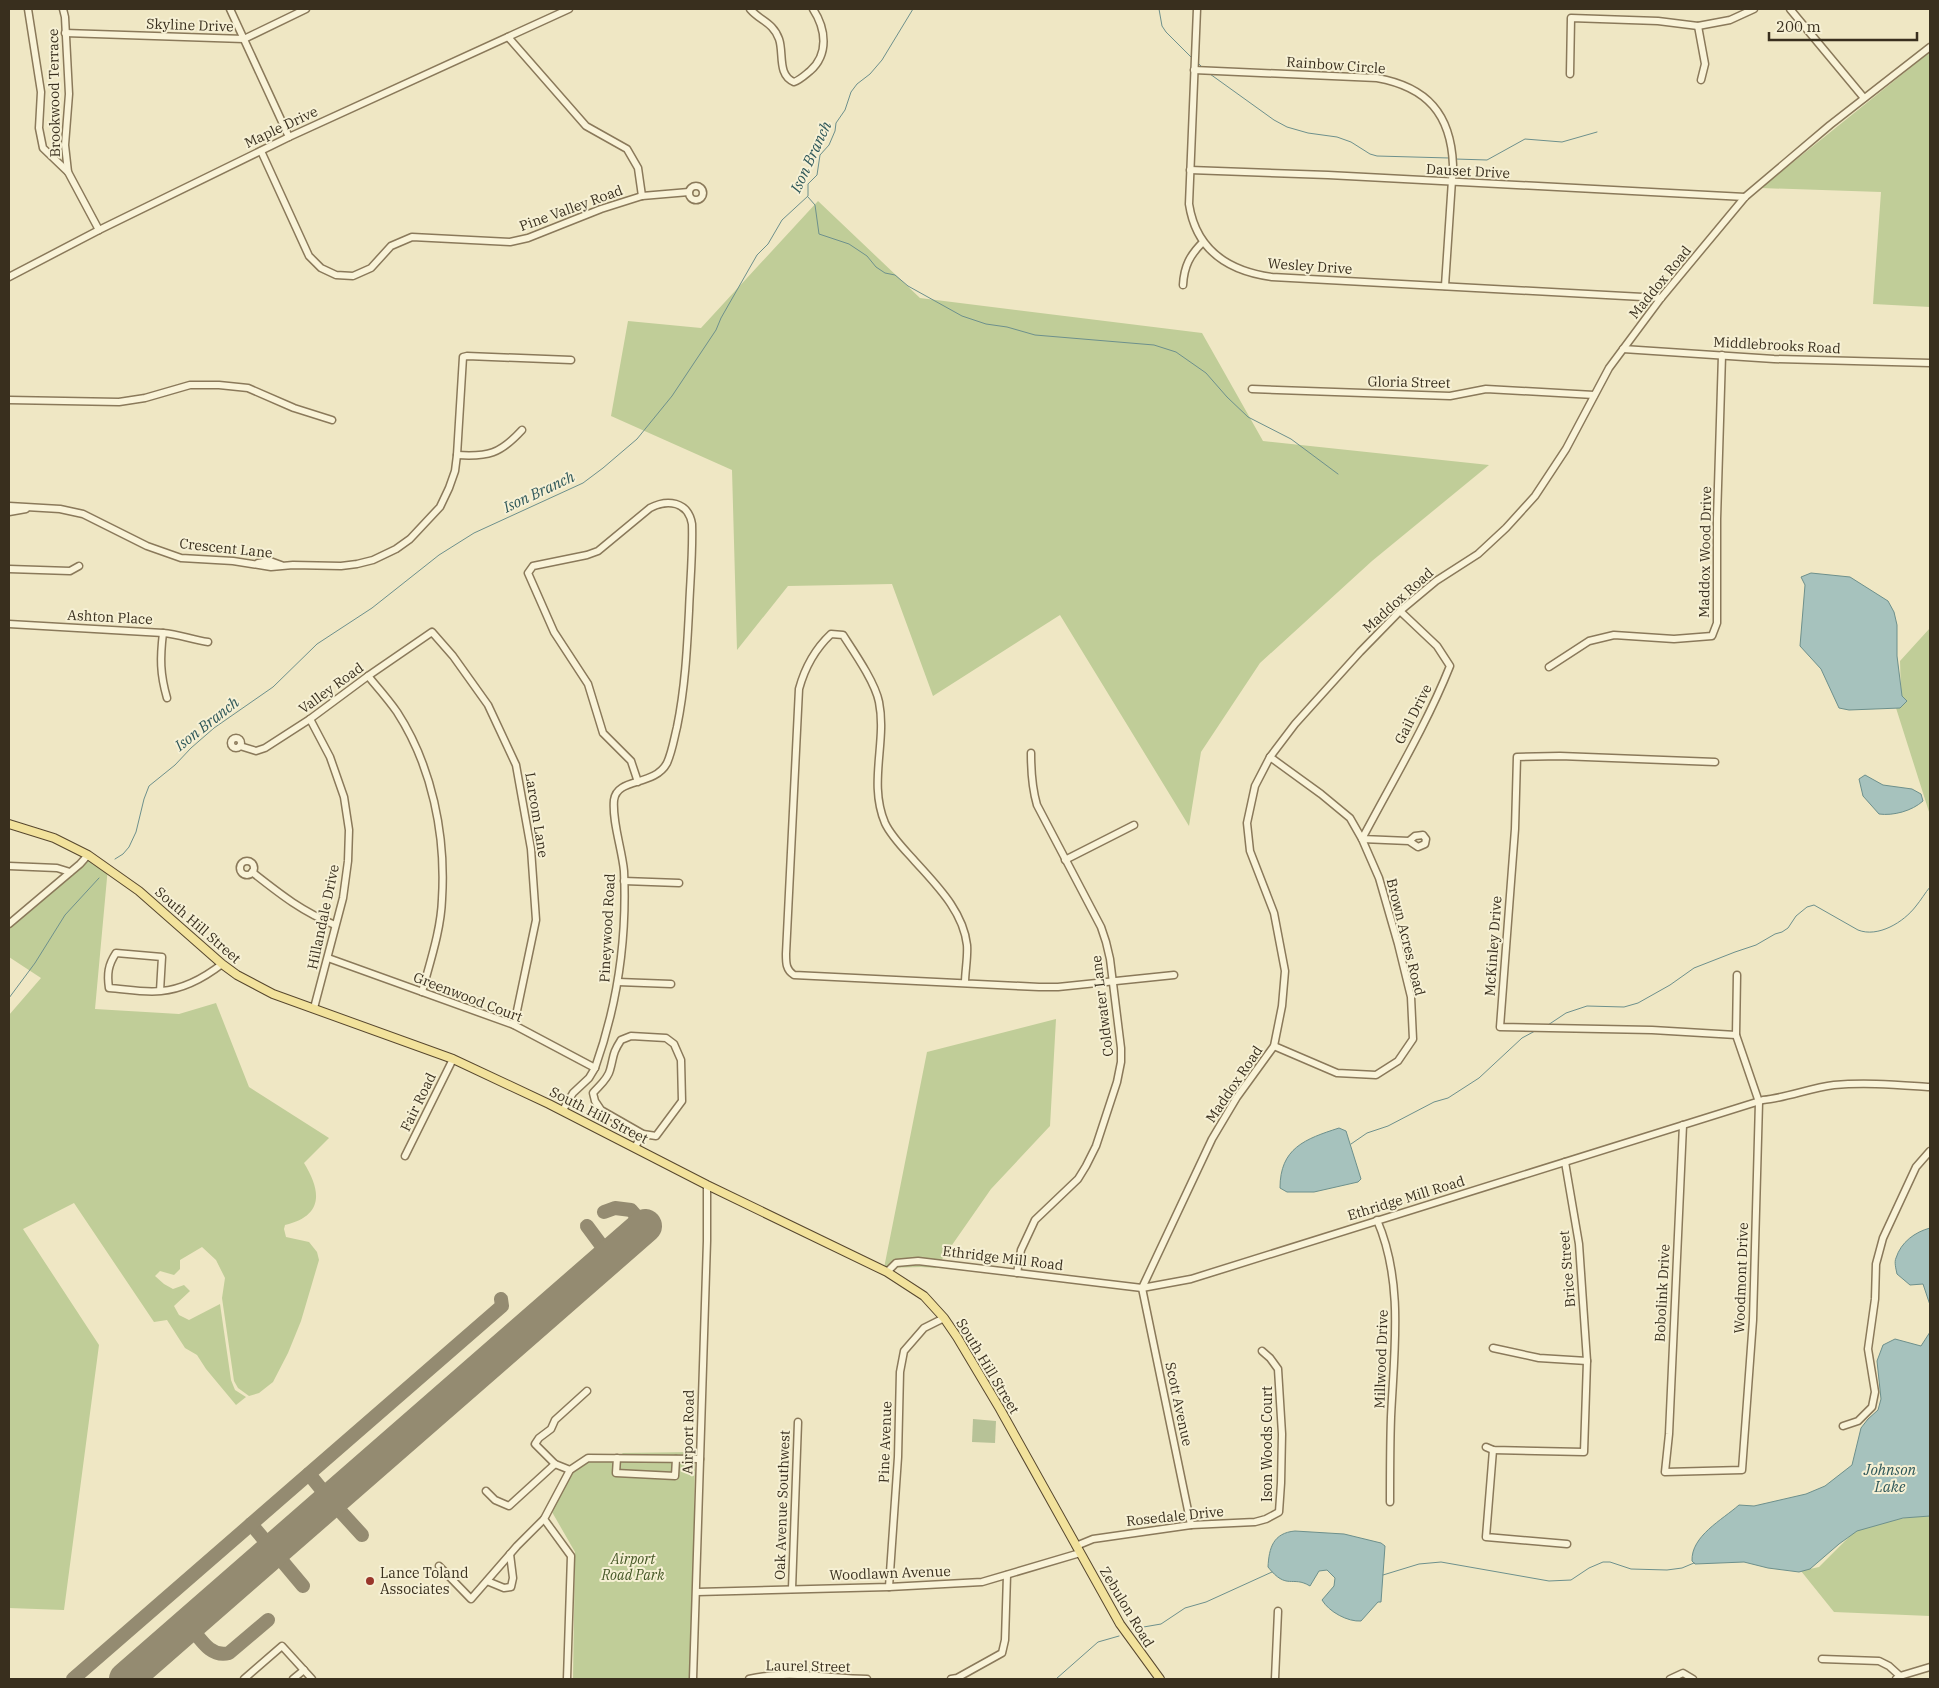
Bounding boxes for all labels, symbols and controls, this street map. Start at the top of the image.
scale bar [1769,10,1916,42]
street label: Skyline Drive [146,14,234,36]
text: 200 m [1776,17,1821,36]
street label: Brookwood Terrace [44,28,64,158]
street label: Rainbow Circle [1286,53,1386,77]
street label: Maple Drive [242,102,320,152]
water label: Ison Branch [785,118,836,196]
street label: Dauset Drive [1426,160,1510,182]
street label: Pine Valley Road [517,181,626,235]
street label: Maddox Road [1625,241,1695,322]
street label: Wesley Drive [1267,254,1353,278]
street label: Middlebrooks Road [1713,333,1842,357]
street label: Gloria Street [1367,372,1451,392]
water label: Ison Branch [499,467,578,517]
street label: Maddox Wood Drive [1695,486,1715,618]
street label: Crescent Lane [179,534,273,562]
street label: Maddox Road [1359,563,1437,636]
street label: Ashton Place [67,606,153,628]
street label: Valley Road [295,658,367,718]
street label: Gail Drive [1390,681,1436,747]
water label: Ison Branch [170,692,243,755]
street label: Larcom Lane [521,771,553,859]
street label: Hillandale Drive [303,863,343,971]
street label: Pineywood Road [595,872,619,983]
street label: Brown Acres Road [1383,876,1429,998]
street label: South Hill Street [151,883,245,967]
street label: McKinley Drive [1481,895,1505,997]
street label: Coldwater Lane [1087,954,1117,1058]
street label: Greenwood Court [411,968,525,1026]
street label: Maddox Road [1202,1042,1267,1126]
street label: Fair Road [396,1069,440,1134]
street label: South Hill Street [547,1082,651,1148]
street label: Ethridge Mill Road [1345,1171,1467,1224]
street label: Woodmont Drive [1730,1222,1752,1334]
street label: Brice Street [1555,1230,1579,1308]
street label: Ethridge Mill Road [941,1242,1065,1274]
street label: Bobolink Drive [1650,1244,1674,1342]
street label: Millwood Drive [1370,1309,1392,1409]
street label: South Hill Street [952,1315,1024,1417]
street label: Scott Avenue [1161,1360,1197,1448]
street label: Ison Woods Court [1258,1386,1276,1502]
street label: Airport Road [678,1389,698,1475]
street label: Pine Avenue [875,1401,895,1483]
street label: Oak Avenue Southwest [770,1430,794,1580]
water label: Johnson Lake [1863,1460,1917,1496]
street label: Rosedale Drive [1125,1502,1225,1530]
park label: Airport Road Park [601,1550,665,1584]
street label: Woodlawn Avenue [829,1562,951,1584]
street label: Zebulon Road [1096,1563,1158,1651]
place label: Lance Toland Associates [380,1564,469,1598]
marker: Lance Toland Associates [364,1575,376,1587]
street label: Laurel Street [765,1656,851,1676]

